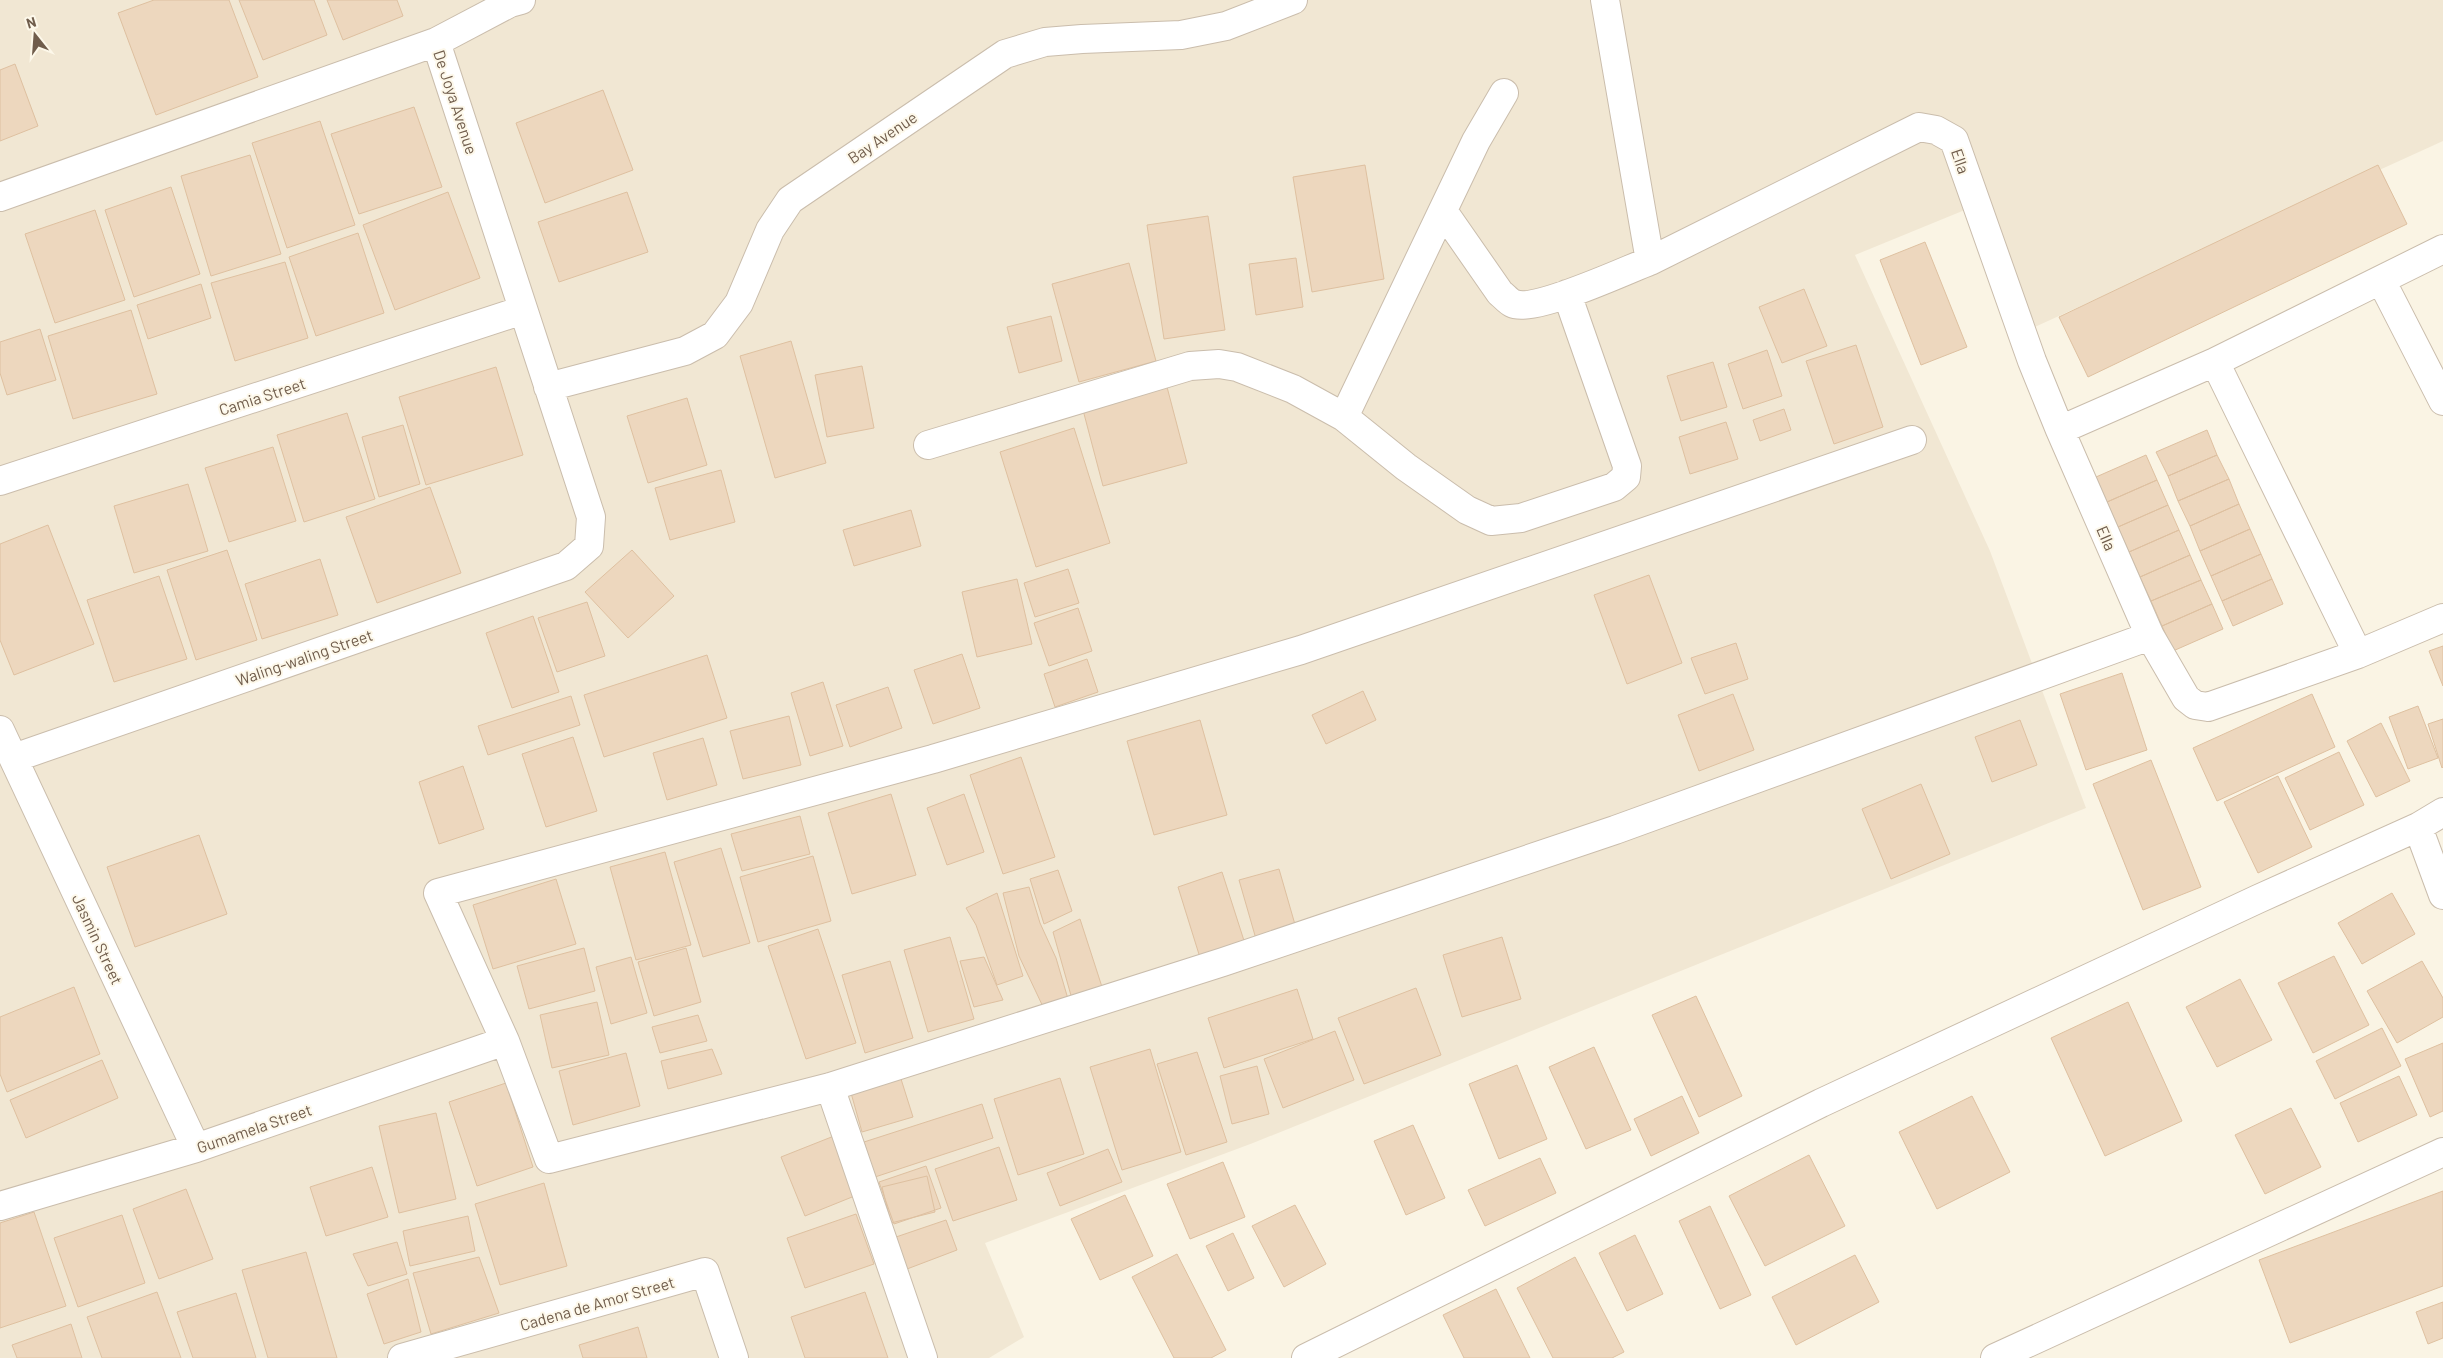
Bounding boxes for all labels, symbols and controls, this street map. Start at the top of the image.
north arrow [10,10,60,60]
text: N [24,13,38,32]
street label: De Joya Avenue [430,47,482,157]
street label: Bay Avenue [844,107,920,167]
street label: Ella [1948,146,1974,176]
street label: Camia Street [216,373,308,419]
street label: Ella [2093,523,2121,553]
street label: Waling-waling Street [233,625,375,689]
street label: Jasmin Street [69,891,127,987]
street label: Gumamela Street [194,1099,314,1157]
street label: Cadena de Amor Street [518,1272,676,1334]

